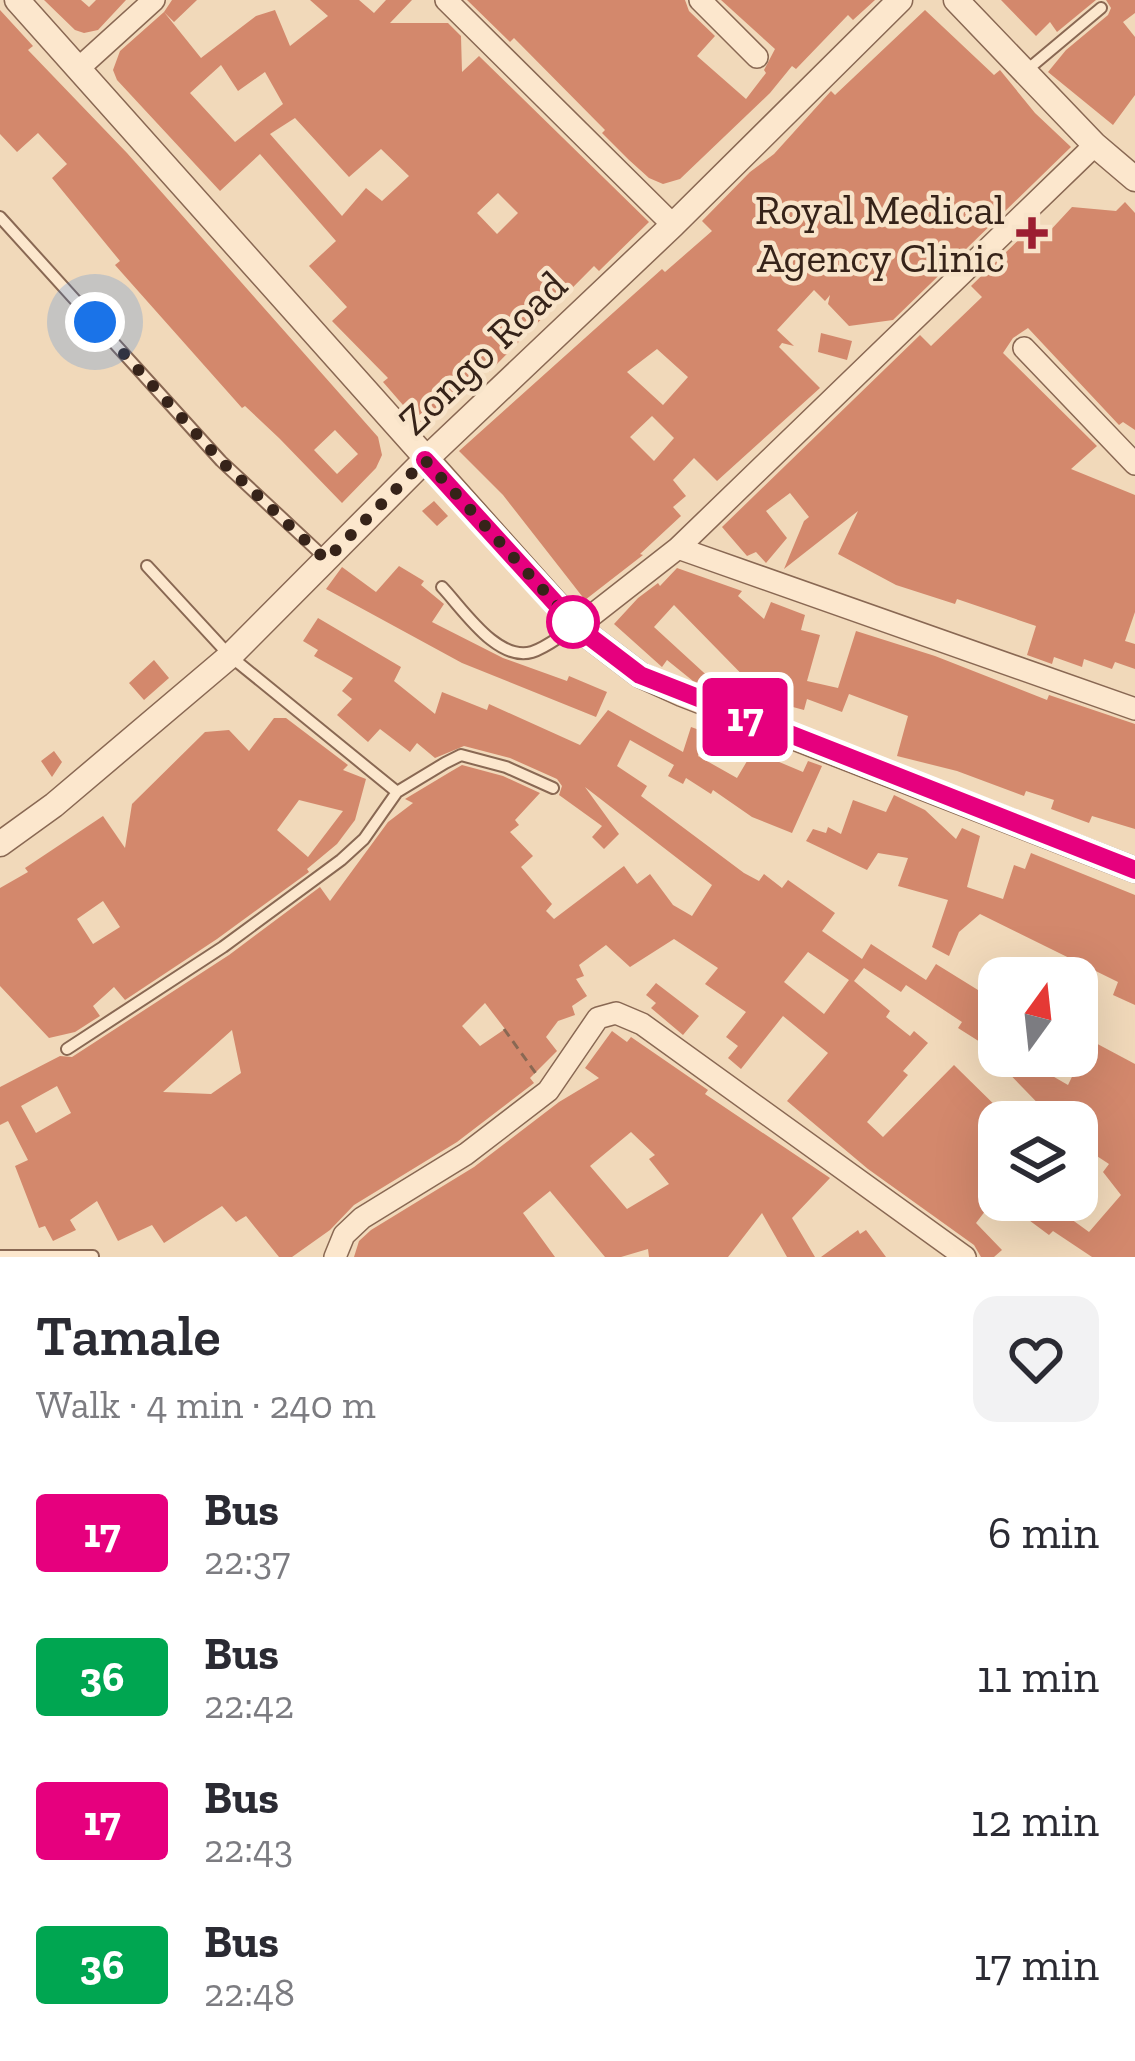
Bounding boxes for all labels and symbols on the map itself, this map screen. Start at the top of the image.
place label: Royal Medical Agency Clinic [755,184,1005,283]
marker: Royal Medical Agency Clinic [1016,217,1048,249]
street label: Zongo Road [388,260,577,445]
your location [65,292,125,352]
unlabelled marker [548,597,598,647]
line badge: 17 [691,678,799,756]
north arrow [978,957,1098,1077]

